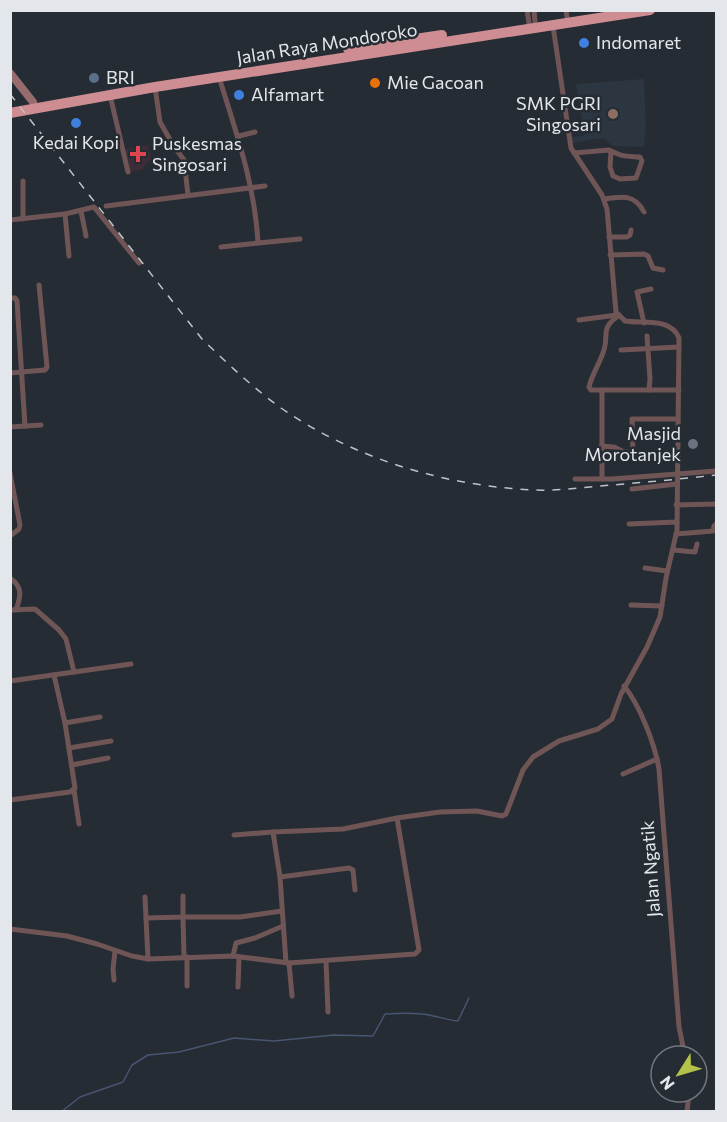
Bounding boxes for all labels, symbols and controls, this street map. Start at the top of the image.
street label: Jalan Raya Mondoroko [235,18,419,68]
place label: Indomaret [596,31,681,53]
marker: Indomaret [577,36,591,50]
place label: BRI [106,66,135,88]
marker: BRI [87,71,101,85]
place label: Mie Gacoan [387,71,484,93]
marker: Mie Gacoan [368,76,382,90]
place label: Alfamart [251,83,324,105]
marker: Alfamart [232,88,246,102]
place label: SMK PGRI Singosari [516,92,601,135]
marker: SMK PGRI Singosari [606,107,620,121]
marker: Kedai Kopi [69,116,83,130]
place label: Kedai Kopi [33,131,119,153]
place label: Puskesmas Singosari [152,132,242,175]
marker: Puskesmas Singosari [129,145,147,163]
place label: Masjid Morotanjek [585,422,681,465]
marker: Masjid Morotanjek [686,437,700,451]
street label: Jalan Ngatik [636,820,664,918]
north arrow [649,1044,709,1104]
text: N [655,1073,678,1094]

